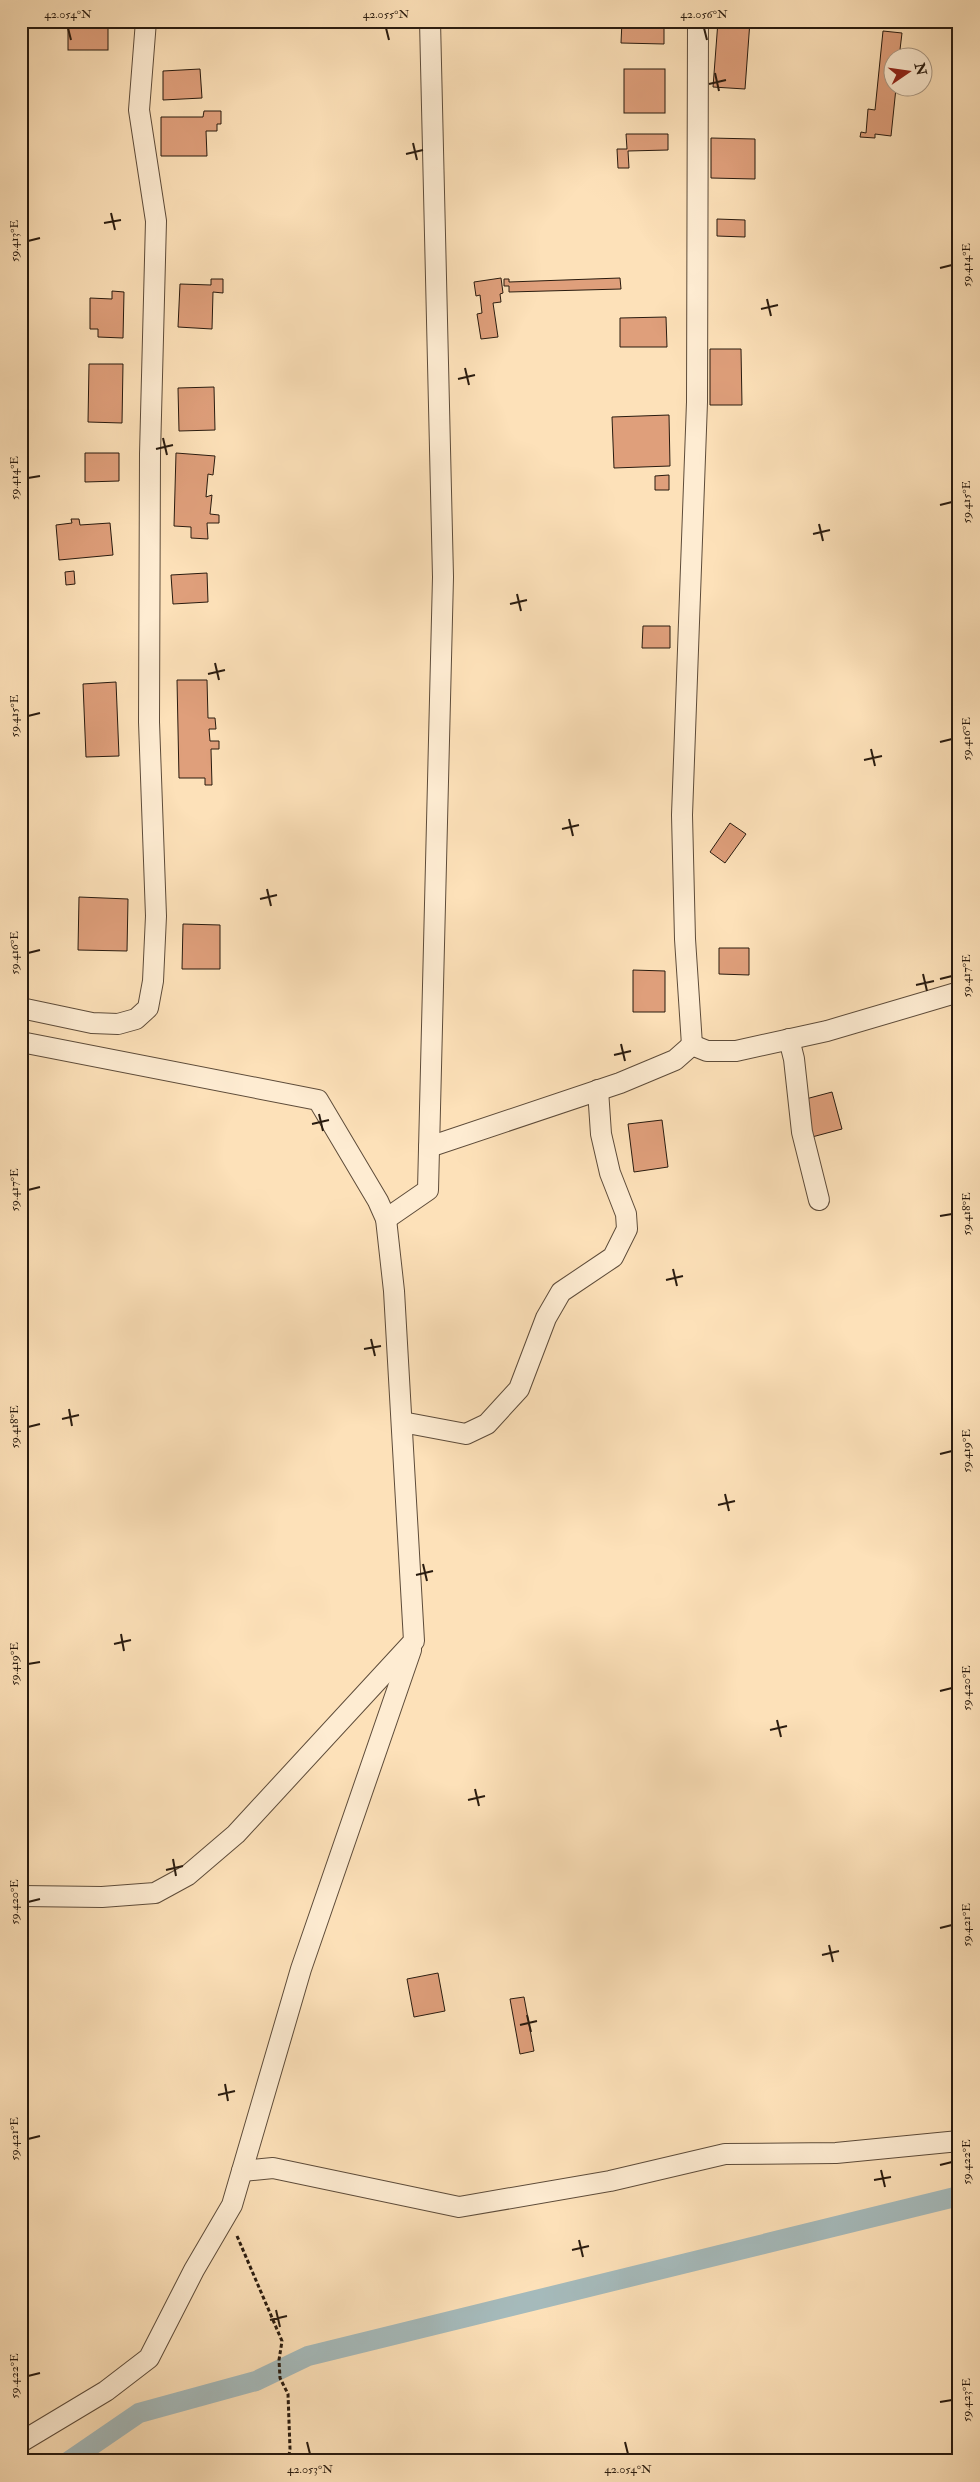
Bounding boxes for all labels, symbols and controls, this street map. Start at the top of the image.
text: 42.054°N [44,7,92,22]
text: 42.055°N [363,7,410,22]
text: 42.056°N [680,7,728,22]
north arrow [882,48,932,98]
text: N [910,60,930,78]
text: 59.413°E [7,220,22,262]
text: 59.414°E [959,243,974,287]
text: 59.414°E [7,456,22,500]
text: 59.415°E [959,480,974,523]
text: 59.415°E [7,694,22,737]
text: 59.416°E [959,717,974,761]
text: 59.416°E [7,931,22,975]
text: 59.417°E [959,954,974,998]
text: 59.417°E [7,1168,22,1212]
text: 59.418°E [959,1192,974,1236]
text: 59.418°E [7,1405,22,1449]
text: 59.419°E [959,1429,974,1473]
text: 59.419°E [7,1642,22,1686]
text: 59.420°E [959,1665,974,1711]
text: 59.420°E [7,1879,22,1925]
text: 59.421°E [959,1903,974,1947]
text: 59.421°E [7,2117,22,2161]
text: 59.422°E [959,2139,974,2185]
text: 59.422°E [7,2353,22,2399]
text: 59.423°E [959,2378,974,2422]
text: 42.053°N [287,2462,333,2477]
text: 42.054°N [604,2462,652,2477]

